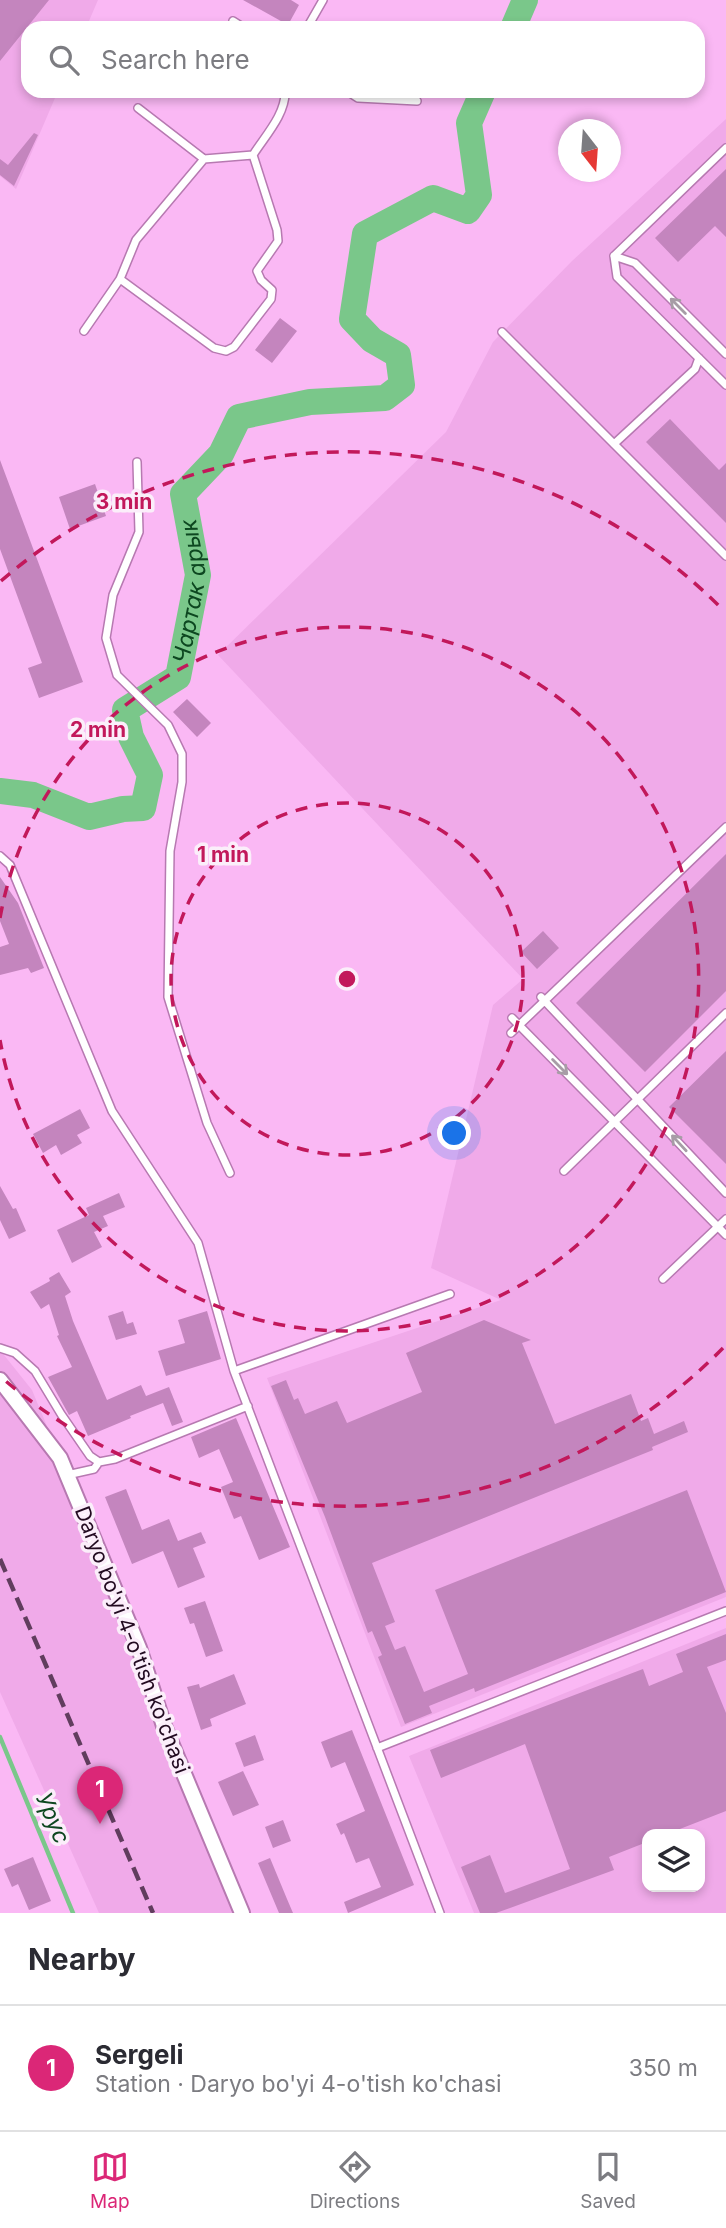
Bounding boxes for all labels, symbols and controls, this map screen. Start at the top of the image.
search box [21,21,705,98]
icon: search [45,41,83,79]
text: Search here [101,44,250,75]
north arrow [558,119,621,182]
one-way arrow [669,298,686,315]
text: 3 min [96,489,152,514]
water label: Чартак арык [167,516,212,666]
text: 2 min [70,717,126,742]
text: 1 min [197,842,249,867]
centre of rings [335,967,359,991]
one-way arrow [551,1058,568,1075]
your location [437,1116,471,1150]
one-way arrow [671,1134,687,1152]
street label: Daryo bo'yi 4-o'tish ko'chasi [70,1503,195,1777]
pin: 1 [77,1766,123,1824]
water label: Урус [30,1788,76,1848]
map controls [642,1829,705,1892]
button: layers [642,1829,705,1892]
text: Nearby [28,1941,136,1977]
text: Sergeli [95,2039,183,2070]
text: 1 [46,2054,56,2082]
text: 350 m [629,2054,698,2082]
text: Station · Daryo bo'yi 4-o'tish ko'chasi [95,2070,502,2098]
tab: Map [90,2148,130,2213]
tab: Directions [310,2148,400,2213]
tab: Saved [580,2148,636,2213]

